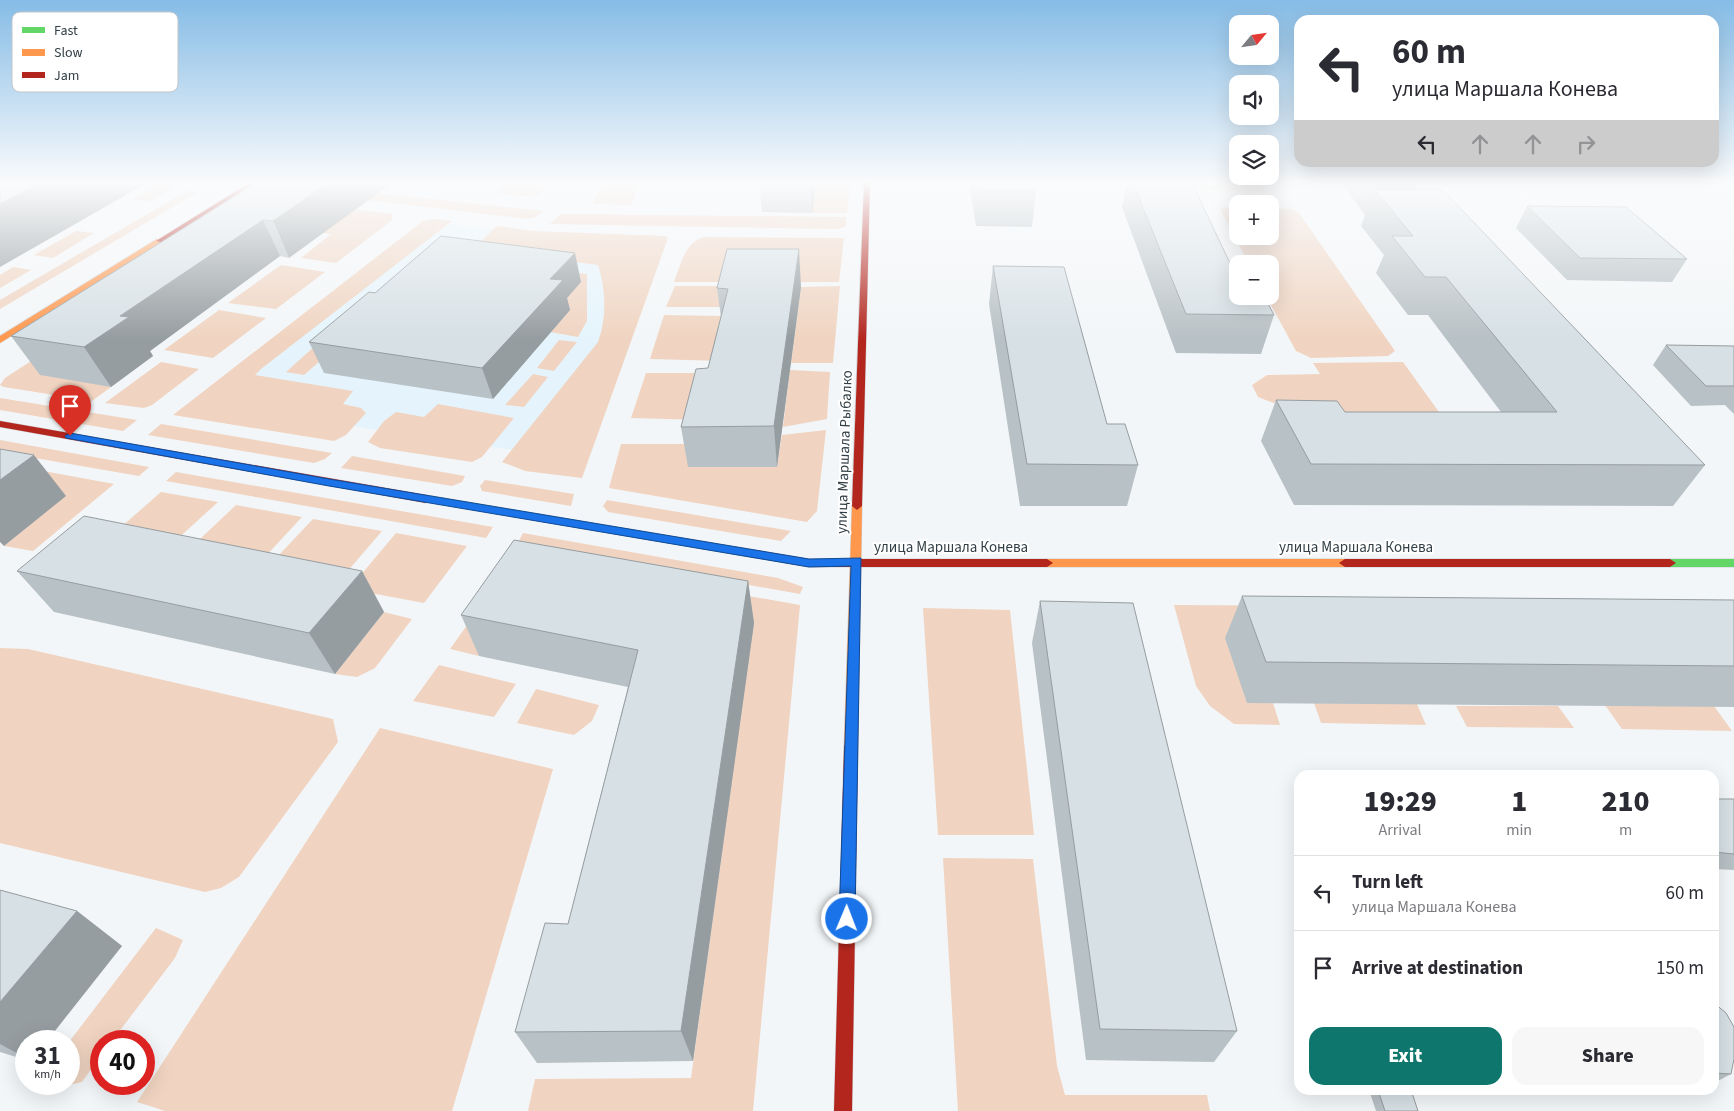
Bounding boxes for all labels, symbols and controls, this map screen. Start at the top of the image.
legend [12,12,178,92]
north arrow [1229,15,1279,65]
map controls [1229,15,1279,305]
text: Fast [54,21,78,41]
text: 60 m [1392,27,1466,77]
icon: left [1309,35,1374,100]
text: Slow [54,43,83,63]
text: Jam [54,66,79,86]
text: улица Маршала Конева [1392,73,1618,105]
button: sound [1229,75,1279,125]
icon: left [1413,130,1441,158]
icon: ahead [1466,130,1494,158]
icon: ahead [1519,130,1547,158]
icon: right [1572,130,1600,158]
button: layers [1229,135,1279,185]
button: + [1229,195,1279,245]
button: − [1229,255,1279,305]
street label: улица Маршала Рыбалко [831,370,858,534]
pin [49,385,91,436]
icon: arrive [56,392,84,420]
street label: улица Маршала Конева [874,537,1028,558]
street label: улица Маршала Конева [1279,537,1433,558]
text: 19:29 [1363,780,1437,823]
text: 1 [1511,780,1527,823]
text: 210 [1602,780,1650,823]
text: Arrival [1379,819,1422,841]
text: min [1506,819,1532,841]
text: m [1619,819,1632,841]
text: Turn left [1352,869,1423,896]
icon: left [1309,879,1337,907]
text: 60 m [1666,880,1704,907]
position arrow [820,892,872,944]
text: улица Маршала Конева [1352,896,1516,918]
icon: arrive [1309,954,1337,982]
text: Arrive at destination [1352,955,1523,982]
text: 150 m [1656,955,1704,982]
button: Exit [1309,1027,1502,1085]
button: Share [1512,1027,1704,1085]
speed limit sign: 40 [90,1030,155,1095]
text: 31 [34,1038,61,1074]
text: km/h [34,1066,61,1083]

